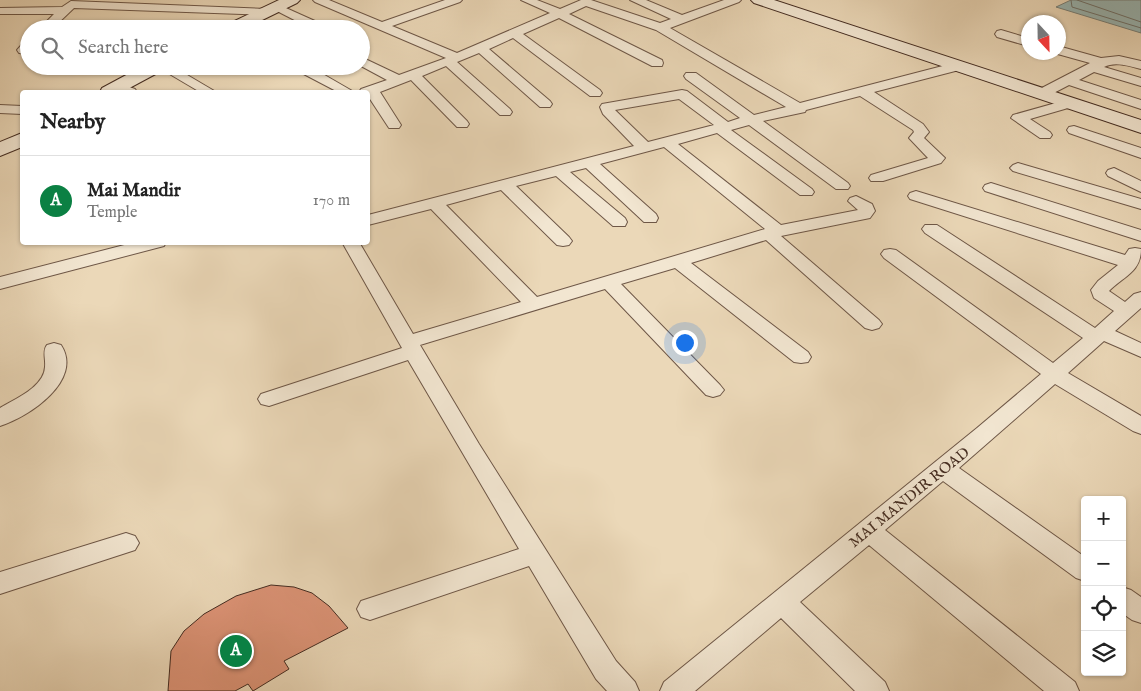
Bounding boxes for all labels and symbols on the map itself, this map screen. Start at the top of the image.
north arrow [1021,15,1066,60]
your location [672,330,698,356]
street label: MAI MANDIR ROAD [845,443,973,552]
pin: A [220,632,252,670]

